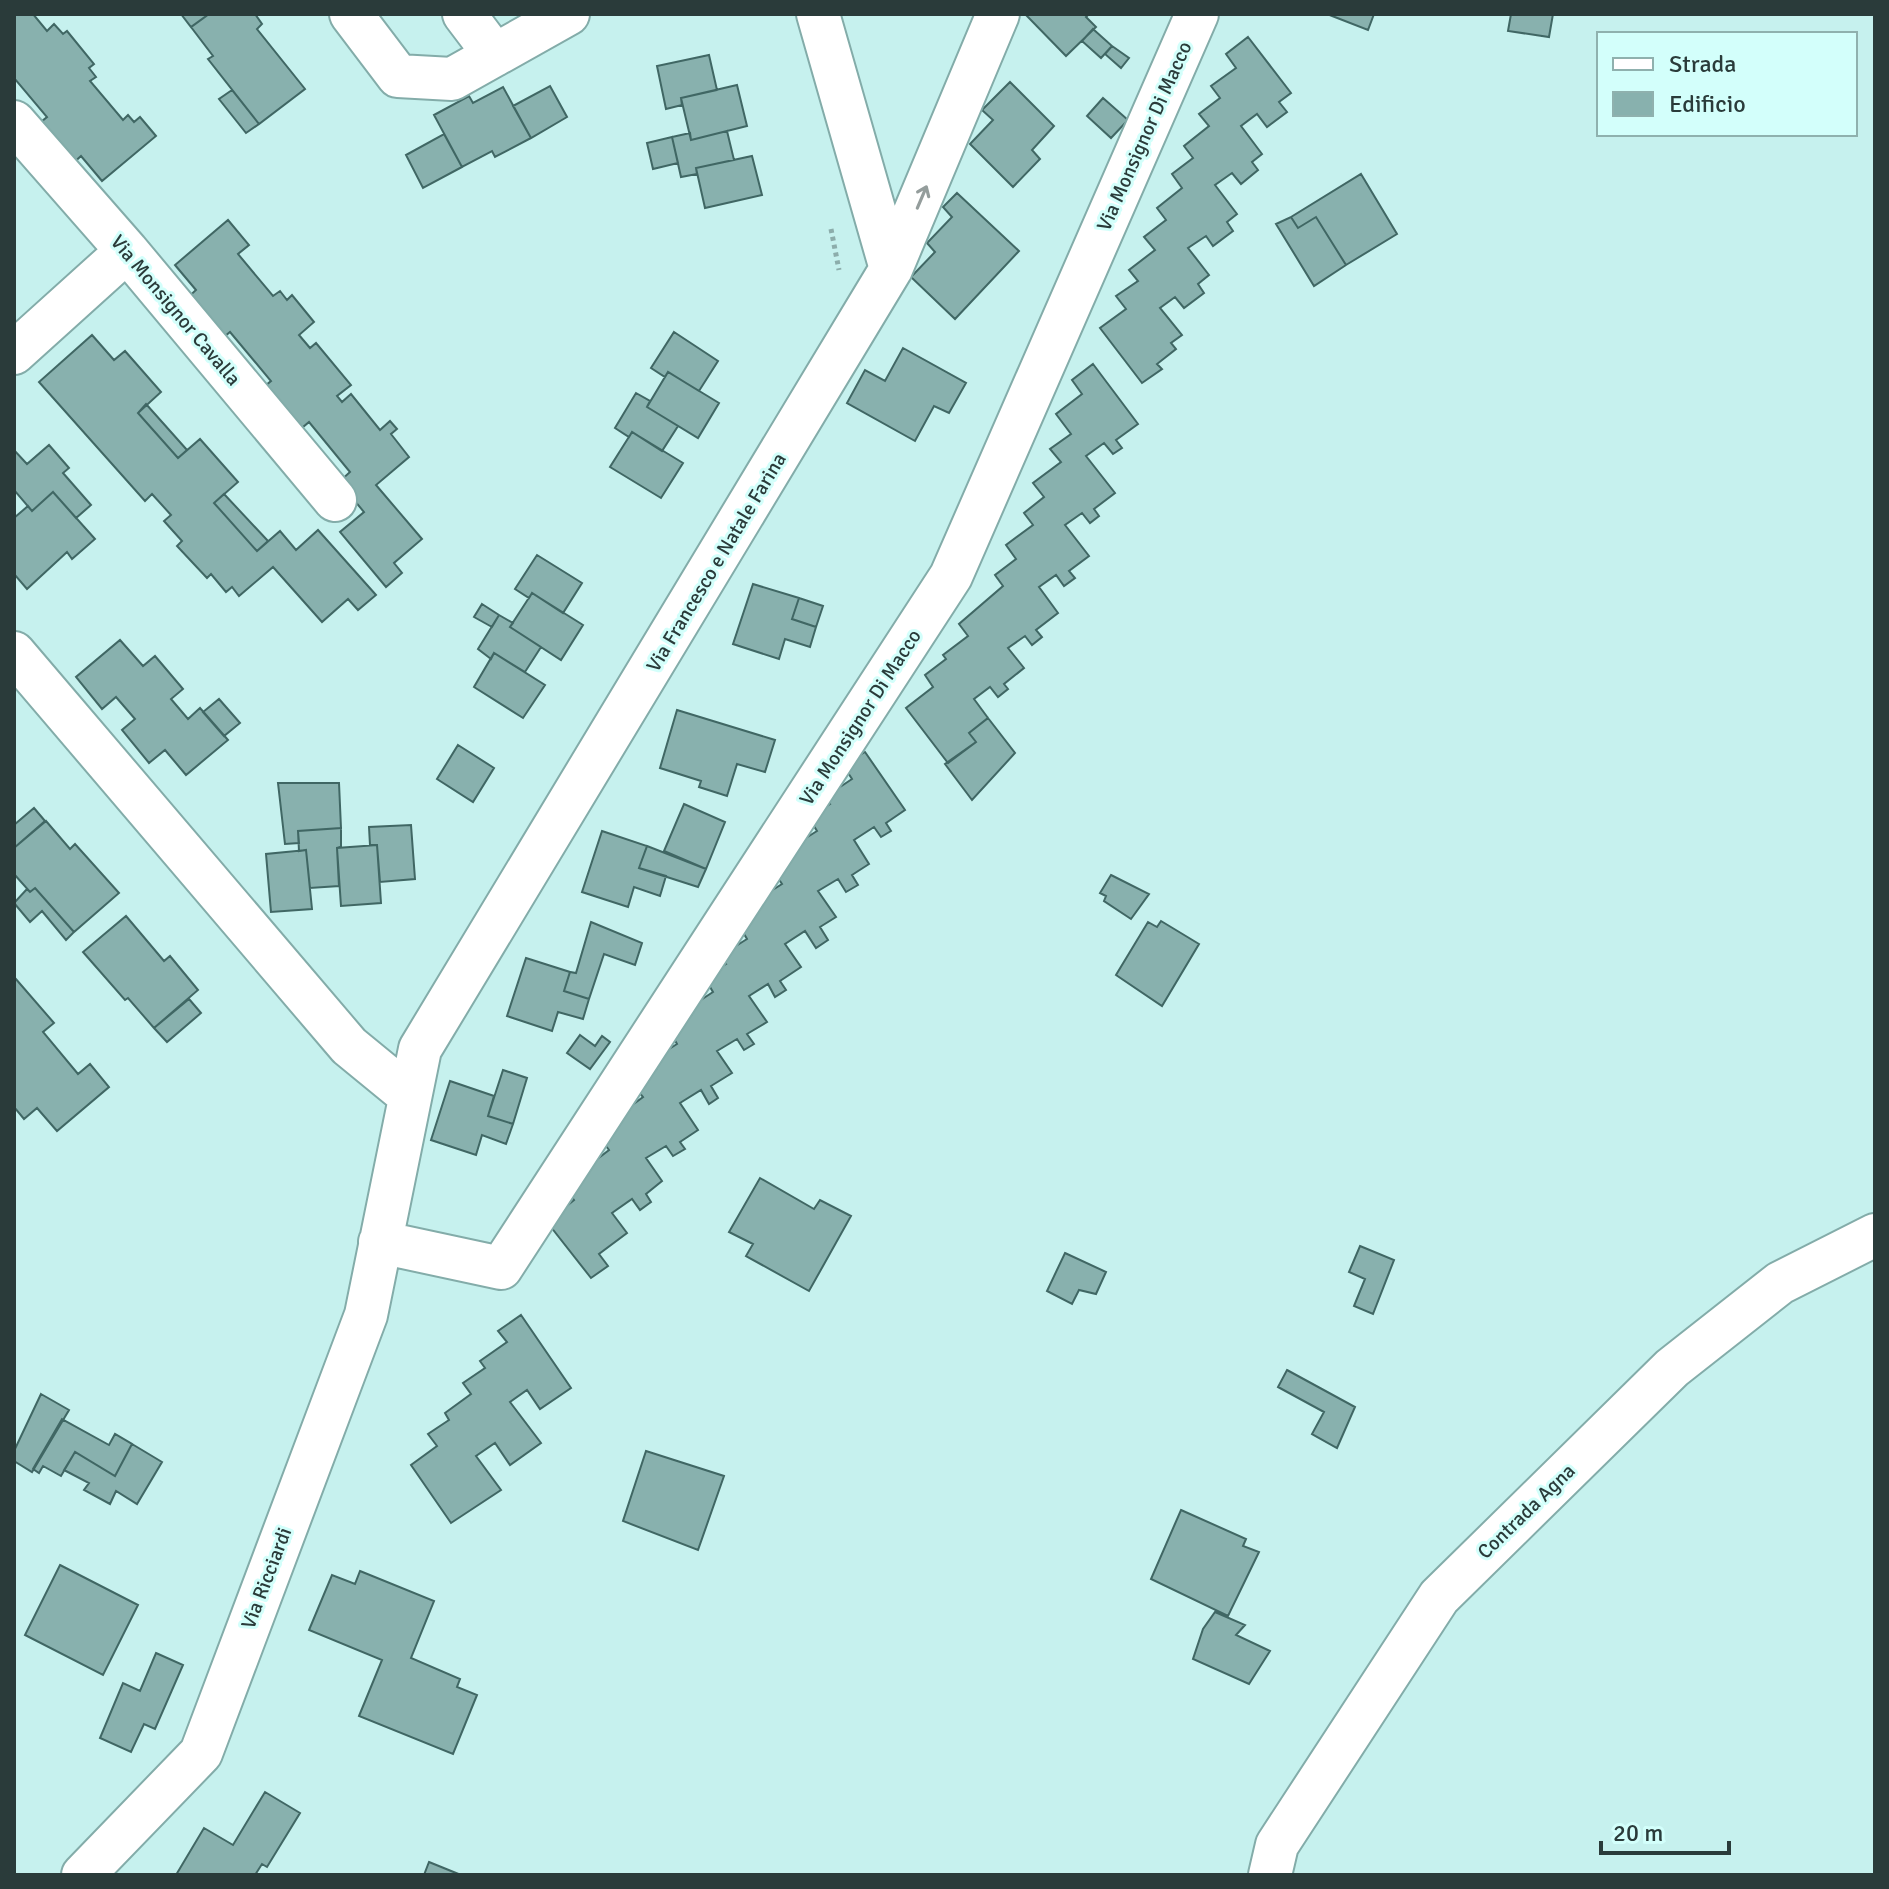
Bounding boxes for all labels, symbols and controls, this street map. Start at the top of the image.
legend [1597,32,1857,136]
street label: Via Monsignor Di Macco [1091,38,1198,235]
text: Strada [1669,49,1736,79]
text: Edificio [1669,89,1746,119]
one-way arrow [915,185,930,210]
street label: Via Monsignor Cavalla [105,230,246,391]
street label: Via Francesco e Natale Farina [641,448,792,676]
street label: Via Monsignor Di Macco [794,625,927,810]
street label: Contrada Agna [1472,1458,1580,1564]
street label: Via Ricciardi [236,1524,297,1632]
scale bar [1601,1805,1729,1855]
text: 20 m [1613,1818,1663,1848]

